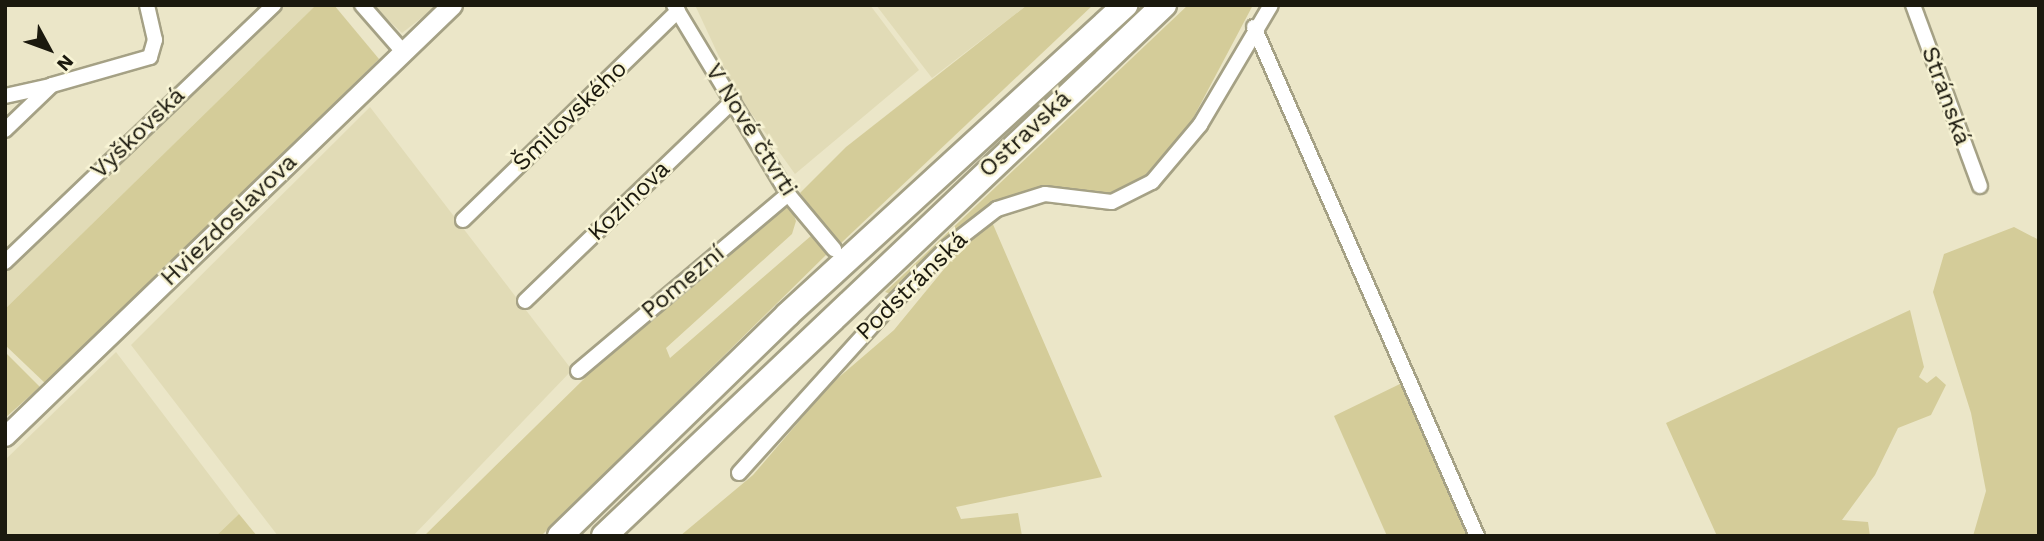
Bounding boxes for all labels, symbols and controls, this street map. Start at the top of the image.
north arrow [14,14,84,84]
street label: Stránská [1915,43,1977,149]
text: N [52,50,79,76]
street label: Šmilovského [507,54,633,178]
street label: V Nové čtvrti [699,58,803,202]
street label: Vyškovská [85,81,191,185]
street label: Ostravská [973,84,1077,184]
street label: Hviezdoslavova [155,148,303,292]
street label: Kozinova [582,155,676,247]
street label: Podstránská [850,226,974,346]
street label: Pomezní [636,239,730,325]

